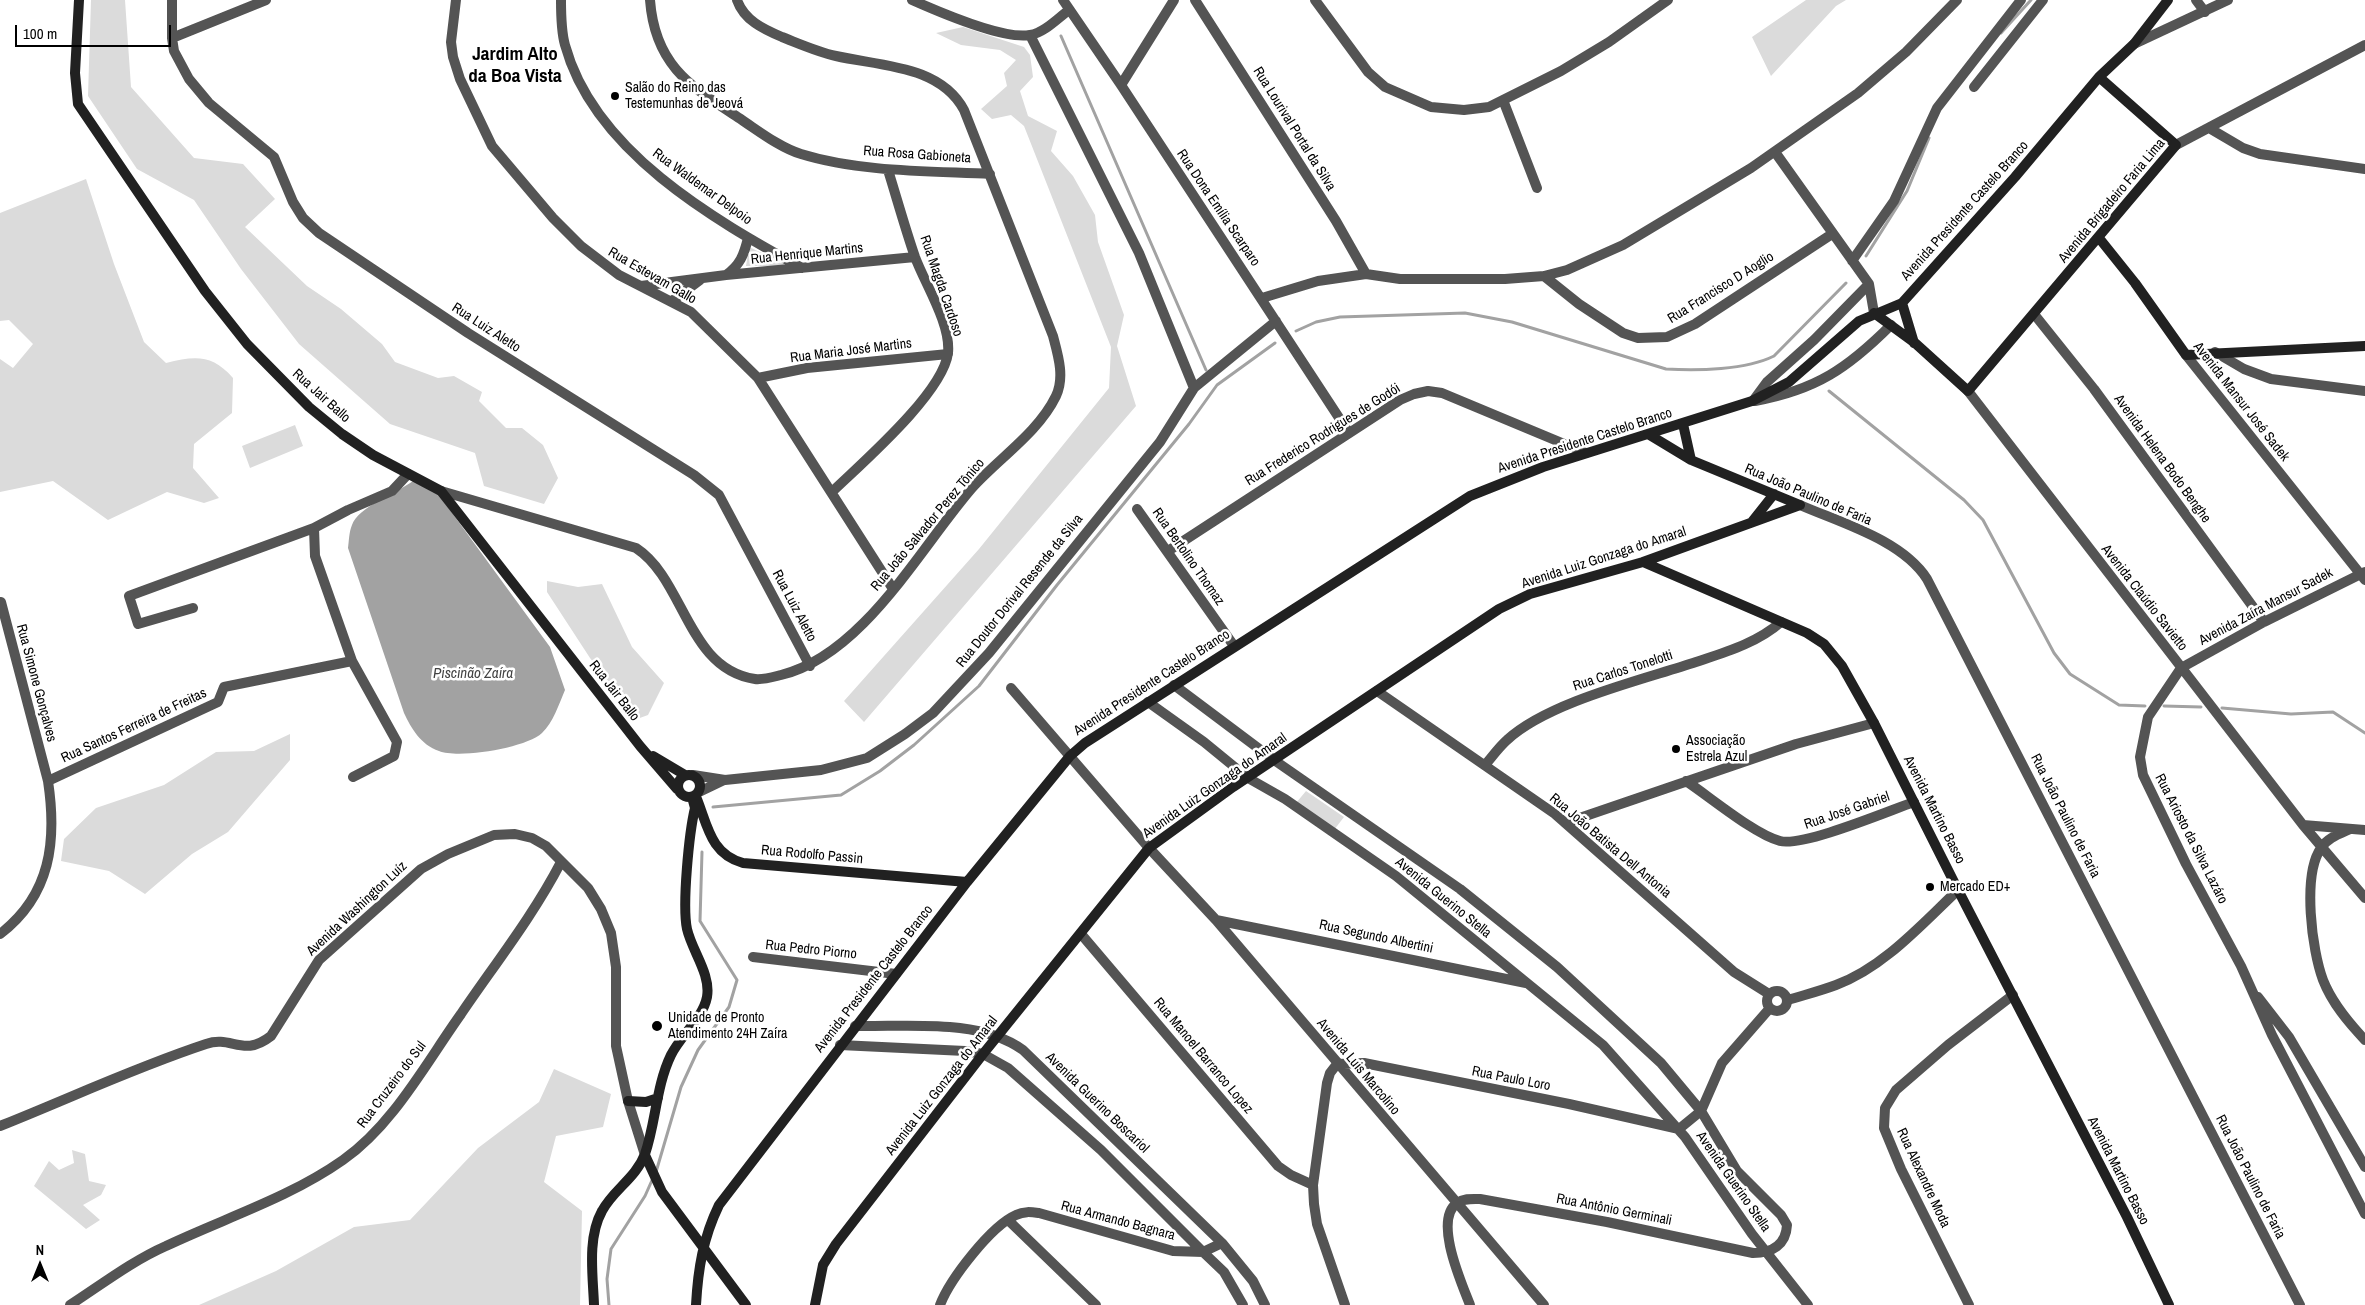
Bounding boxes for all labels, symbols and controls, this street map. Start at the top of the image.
scale bar [18,15,174,47]
text: 100 m [23,23,57,44]
district label: Jardim Alto da Boa Vista [468,44,562,88]
street label: Rua Lourival Portal da Silva [1249,64,1339,194]
place label: Salão do Reino das Testemunhas de Jeová [625,80,743,112]
marker: Salão do Reino das Testemunhas de Jeová [609,90,621,102]
street label: Avenida Brigadeiro Faria Lima [2055,136,2169,266]
street label: Avenida Presidente Castelo Branco [1898,138,2032,284]
street label: Rua Rosa Gabioneta [863,143,971,167]
street label: Rua Waldemar Delpoio [649,145,755,229]
street label: Rua Dona Emília Scarparo [1173,146,1263,270]
street label: Rua Magda Cardoso [916,233,966,339]
street label: Rua Henrique Martins [750,240,864,268]
street label: Rua Estevam Gallo [605,244,699,308]
street label: Rua Francisco D Aoglio [1665,249,1777,327]
street label: Rua Luiz Aletto [449,300,523,356]
street label: Rua Maria José Martins [789,335,913,367]
street label: Avenida Mansur José Sadek [2189,339,2293,465]
street label: Rua Jair Ballo [289,366,353,426]
street label: Rua Frederico Rodrigues de Godói [1242,380,1404,490]
street label: Avenida Helena Bodo Benghe [2110,392,2214,526]
street label: Avenida Presidente Castelo Branco [1496,405,1674,477]
street label: Rua João Salvador Perez Tônico [868,455,988,595]
street label: Rua João Paulino de Faria [1742,461,1874,529]
street label: Rua Bertolino Thomaz [1148,505,1228,609]
street label: Rua Doutor Dorival Resende da Silva [953,511,1087,671]
street label: Avenida Luiz Gonzaga do Amaral [1520,523,1688,593]
street label: Avenida Claúdio Savietto [2097,542,2191,654]
street label: Avenida Zaíra Mansur Sadek [2196,565,2336,649]
street label: Rua Luiz Aletto [768,567,820,645]
street label: Rua Simone Gonçalves [12,622,60,744]
street label: Avenida Presidente Castelo Branco [1071,626,1233,740]
street label: Rua Carlos Tonelotti [1571,647,1675,695]
street label: Rua Jair Ballo [585,657,643,725]
water label: Piscinão Zaíra [433,665,513,683]
street label: Rua Santos Ferreira de Freitas [59,685,209,767]
street label: Avenida Luiz Gonzaga do Amaral [1140,730,1290,842]
place label: Associação Estrela Azul [1686,733,1747,766]
marker: Associação Estrela Azul [1670,743,1682,755]
street label: Rua João Paulino de Faria [2026,751,2104,881]
street label: Avenida Martino Basso [1899,753,1969,867]
street label: Rua Ariosto da Silva Lazáro [2151,771,2231,907]
street label: Rua José Gabriel [1802,789,1892,833]
street label: Rua João Batista Dell Antonia [1546,790,1674,902]
street label: Rua Rodolfo Passin [760,842,864,868]
street label: Avenida Guerino Stella [1392,854,1494,942]
street label: Avenida Washington Luíz [303,858,411,960]
place label: Mercado ED+ [1940,879,2011,895]
marker: Mercado ED+ [1924,881,1936,893]
street label: Avenida Presidente Castelo Branco [811,902,937,1056]
street label: Rua Segundo Albertini [1317,917,1435,957]
street label: Rua Pedro Piorno [764,937,858,963]
street label: Rua Manoel Barranco Lopez [1150,995,1256,1117]
place label: Unidade de Pronto Atendimento 24H Zaíra [668,1010,787,1042]
street label: Avenida Luiz Gonzaga do Amaral [882,1013,1002,1159]
street label: Avenida Luis Marcolino [1313,1015,1403,1119]
marker: Unidade de Pronto Atendimento 24H Zaíra [650,1019,664,1033]
street label: Rua Cruzeiro do Sul [354,1038,430,1132]
street label: Avenida Guerino Boscariol [1042,1049,1152,1157]
street label: Rua Paulo Loro [1470,1063,1552,1095]
street label: Rua João Paulino de Faria [2211,1112,2289,1242]
street label: Avenida Martino Basso [2083,1114,2153,1228]
street label: Rua Alexandre Moda [1893,1126,1953,1230]
street label: Avenida Guerino Stella [1692,1129,1774,1235]
street label: Rua Antônio Germinali [1555,1191,1673,1229]
street label: Rua Armando Bagnara [1059,1198,1177,1244]
north arrow [15,1240,65,1290]
text: N [36,1241,44,1259]

